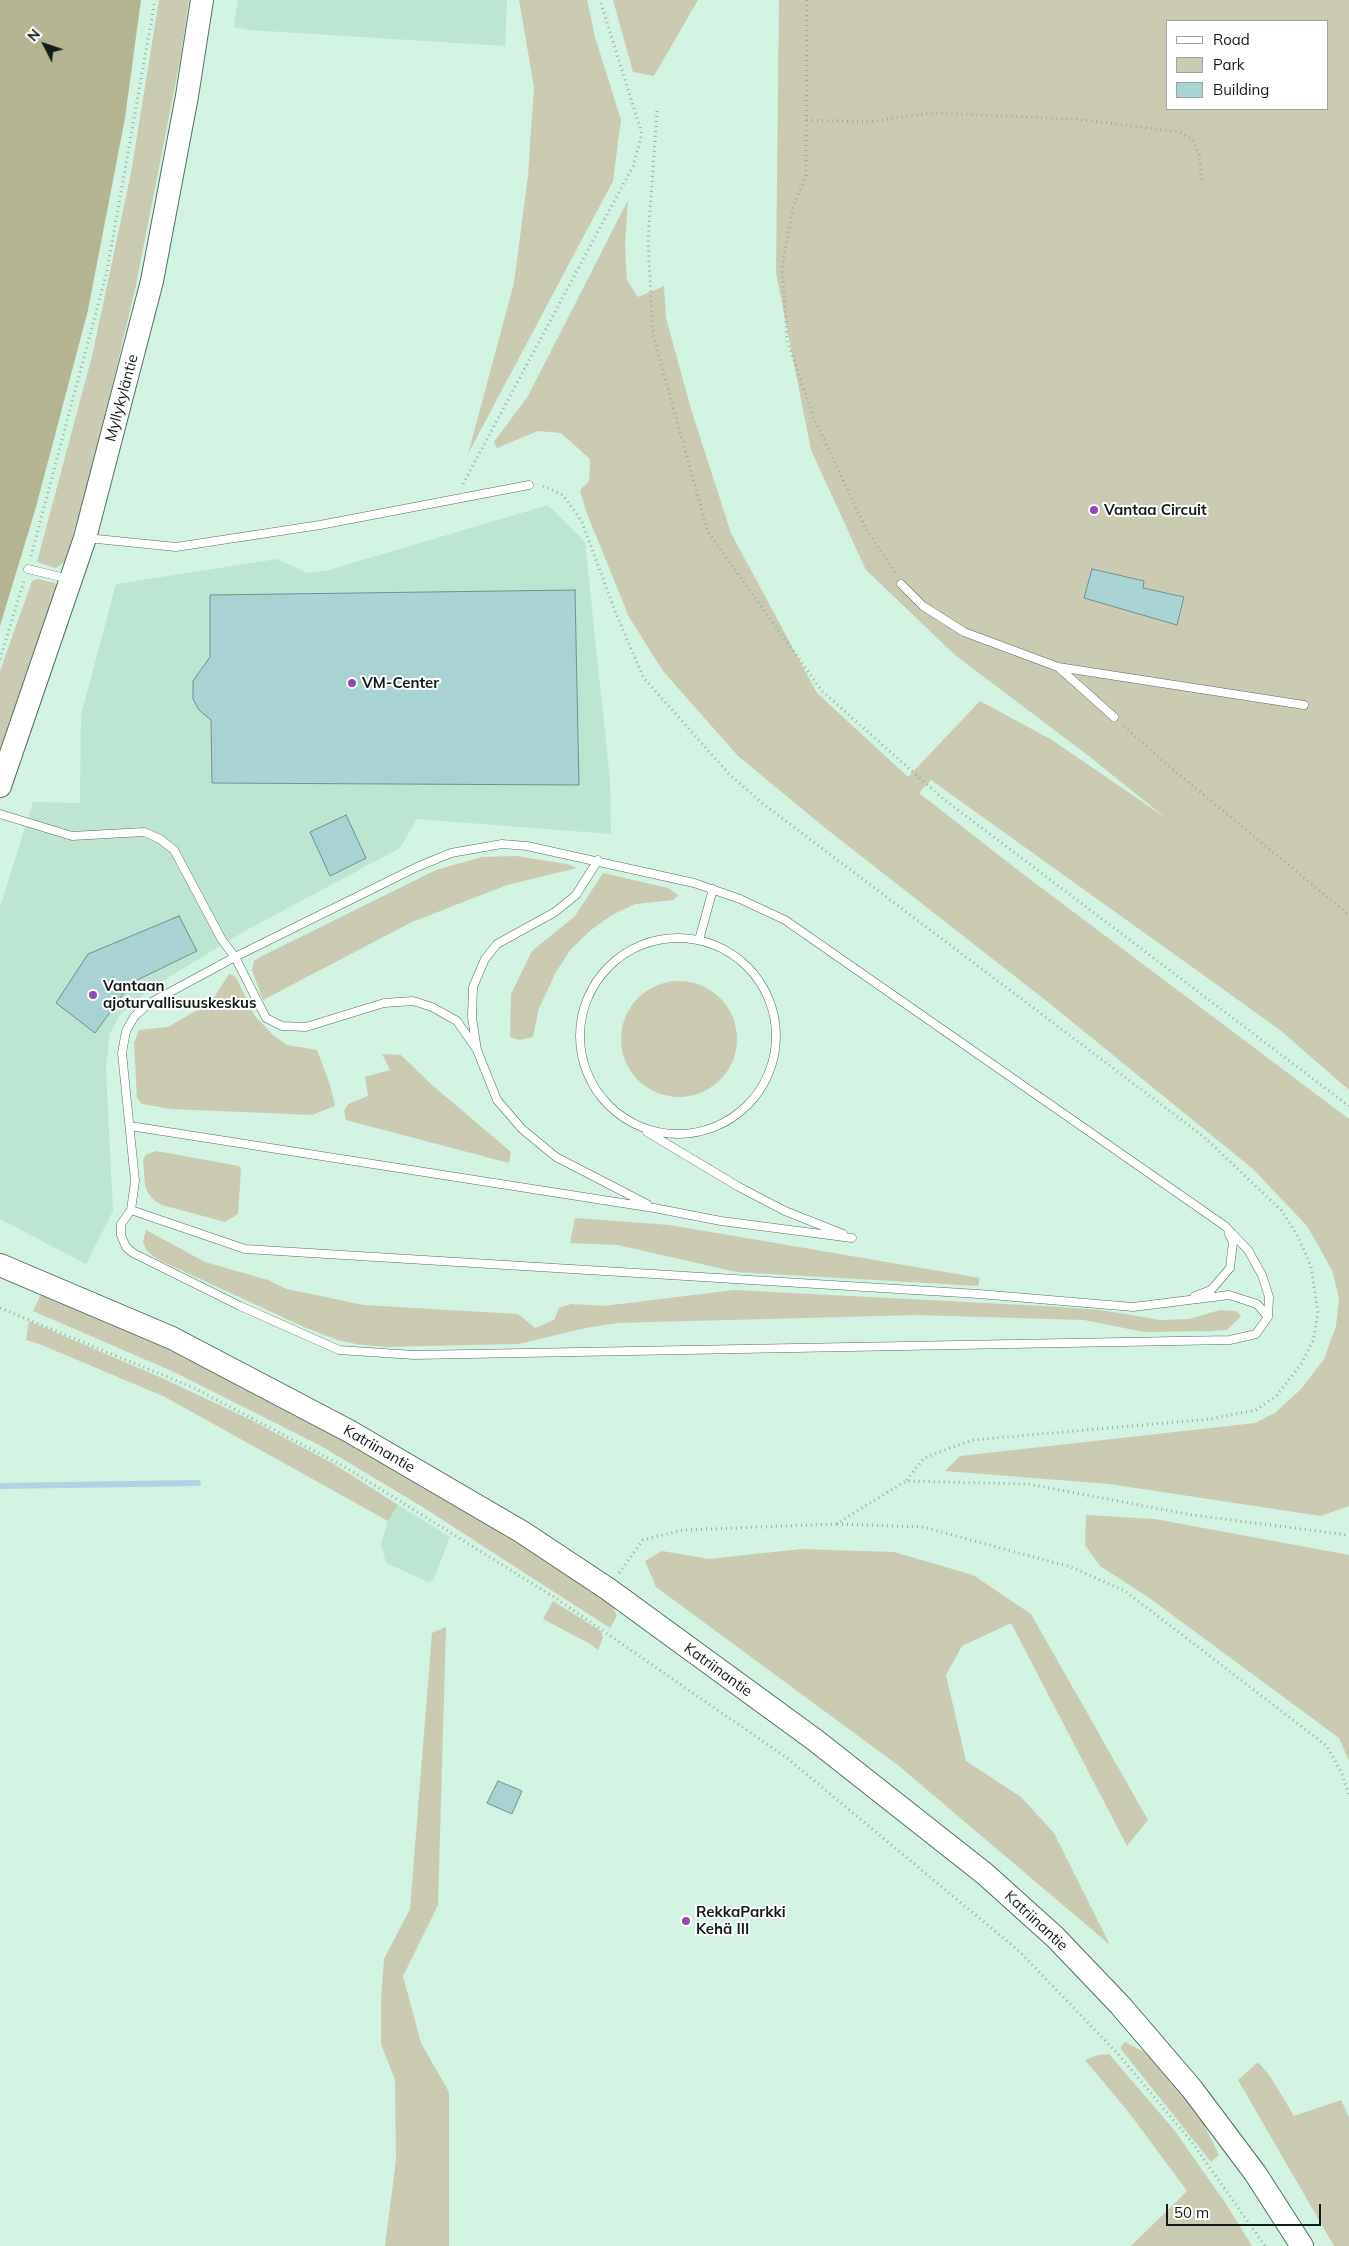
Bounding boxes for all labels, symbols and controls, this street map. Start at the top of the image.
north arrow [20,20,70,70]
legend [1166,20,1329,110]
text: N [23,25,44,45]
text: Road [1213,30,1250,49]
text: Park [1213,55,1245,74]
text: Building [1213,80,1269,99]
street label: Myllykyläntie [102,352,142,444]
place label: Vantaa Circuit [1104,501,1207,519]
marker: Vantaa Circuit [1088,504,1100,516]
place label: VM-Center [362,674,439,692]
marker: VM-Center [346,677,358,689]
place label: Vantaan ajoturvallisuuskeskus [103,977,257,1012]
marker: Vantaan ajoturvallisuuskeskus [87,989,99,1001]
street label: Katriinantie [340,1421,418,1477]
street label: Katriinantie [680,1639,756,1701]
street label: Katriinantie [1001,1887,1071,1955]
place label: RekkaParkki Kehä III [696,1903,786,1938]
marker: RekkaParkki Kehä III [680,1915,692,1927]
scale bar [1169,2194,1324,2226]
text: 50 m [1174,2203,1209,2222]

